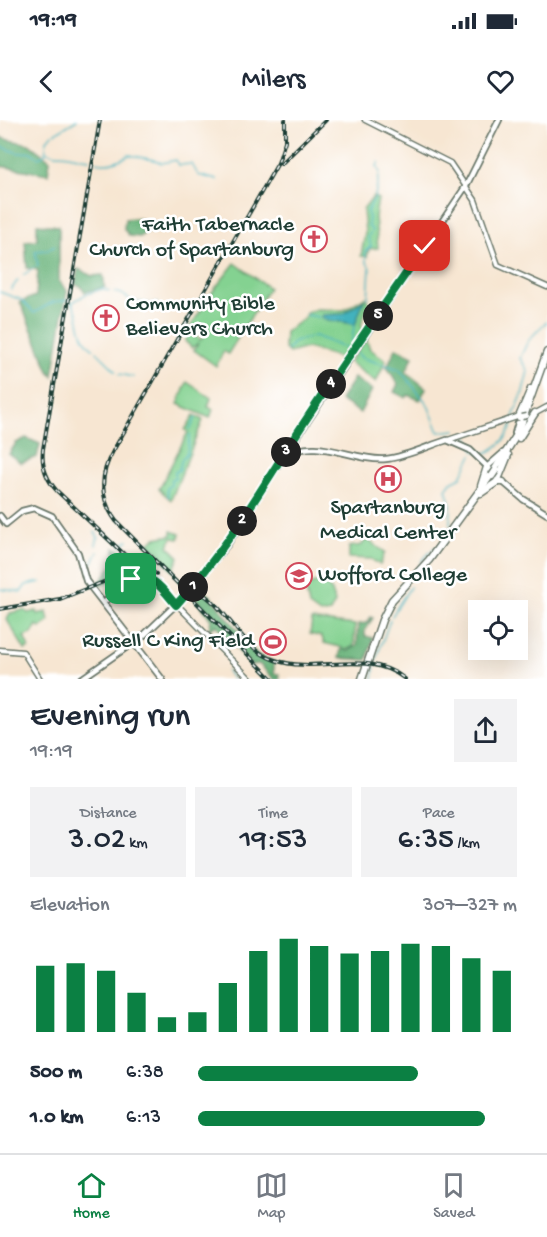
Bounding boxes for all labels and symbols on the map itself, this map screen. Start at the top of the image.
place label: Faith Tabernacle Church of Spartanburg [89,213,295,264]
pin [399,220,450,271]
church icon: Faith Tabernacle Church of Spartanburg [299,224,329,254]
place label: Community Bible Believers Church [125,292,276,343]
pin: 5 [363,301,393,331]
church icon: Community Bible Believers Church [91,303,121,333]
pin: 4 [316,369,346,399]
pin: 3 [271,437,301,467]
hospital icon: Spartanburg Medical Center [373,464,403,494]
place label: Spartanburg Medical Center [320,496,458,547]
pin: 2 [227,506,257,536]
pin [105,553,156,604]
school or university icon: Wofford College [284,561,314,591]
place label: Wofford College [318,563,468,589]
pin: 1 [178,572,208,602]
sports icon: Russell C King Field [258,627,288,657]
place label: Russell C King Field [82,629,256,655]

